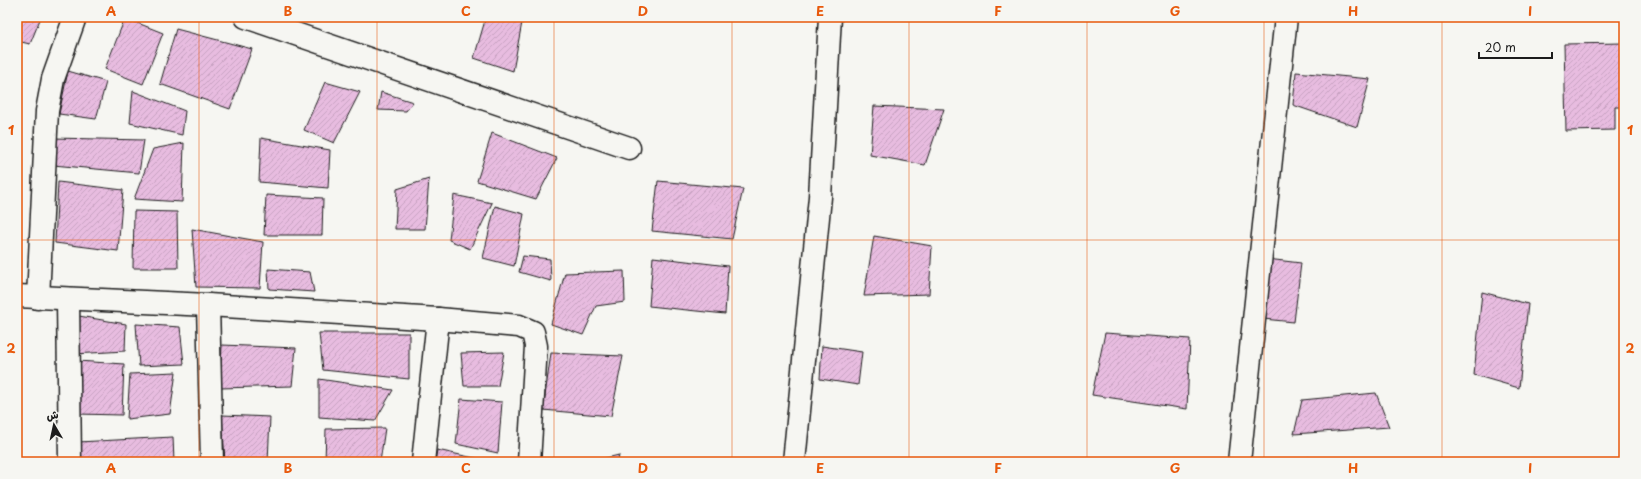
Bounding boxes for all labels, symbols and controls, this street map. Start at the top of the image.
text: A [106,1,116,20]
text: B [284,1,293,20]
text: C [461,1,471,20]
text: D [638,1,648,20]
text: E [816,1,824,20]
text: F [994,1,1002,20]
text: G [1170,1,1180,20]
text: H [1348,1,1358,20]
text: I [1528,1,1532,20]
scale bar [1479,34,1552,60]
text: 20 m [1485,38,1516,56]
text: 1 [8,120,14,139]
text: 1 [1627,120,1633,139]
text: 2 [6,338,16,357]
text: 2 [1625,338,1635,357]
north arrow [34,405,74,445]
text: ش [45,405,60,424]
text: A [106,458,116,477]
text: B [284,458,293,477]
text: C [461,458,471,477]
text: D [638,458,648,477]
text: E [816,458,824,477]
text: F [994,458,1002,477]
text: G [1170,458,1180,477]
text: H [1348,458,1358,477]
text: I [1528,458,1532,477]

